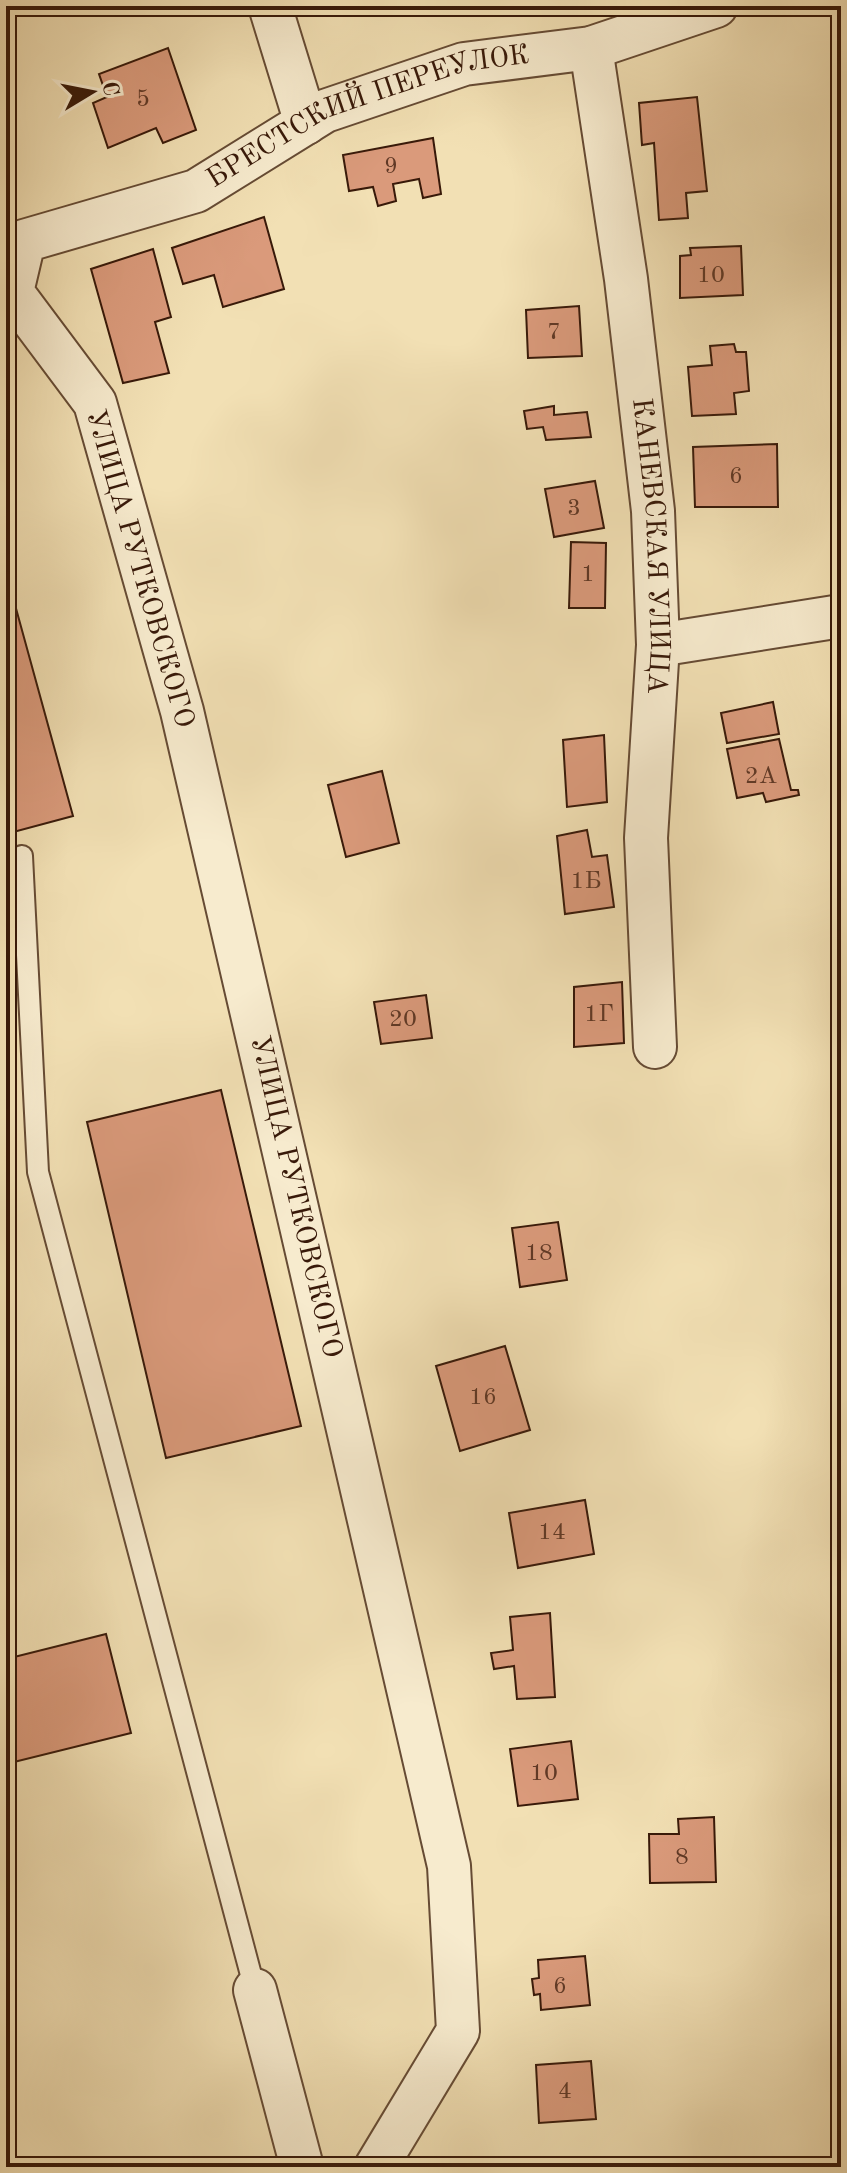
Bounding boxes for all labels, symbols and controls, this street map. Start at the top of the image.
street label: БРЕСТСКИЙ ПЕРЕУЛОК [203,42,531,194]
north arrow [52,52,132,132]
text: С [98,80,122,98]
house number: 5 [136,88,150,112]
house number: 9 [384,155,398,179]
house number: 10 [697,264,725,288]
house number: 7 [547,321,561,345]
street label: КАНЕВСКАЯ УЛИЦА [626,397,672,695]
street label: УЛИЦА РУТКОВСКОГО [80,407,198,731]
house number: 6 [729,465,743,489]
house number: 3 [567,497,581,521]
house number: 1 [581,563,595,587]
house number: 2А [745,765,777,789]
house number: 1Б [571,870,601,894]
house number: 1Г [584,1003,614,1027]
house number: 20 [389,1008,417,1032]
street label: УЛИЦА РУТКОВСКОГО [244,1033,346,1361]
house number: 18 [525,1242,553,1266]
house number: 16 [469,1386,497,1410]
house number: 14 [538,1521,566,1545]
house number: 10 [530,1762,558,1786]
house number: 8 [675,1846,689,1870]
house number: 6 [553,1975,567,1999]
house number: 4 [558,2080,572,2104]

